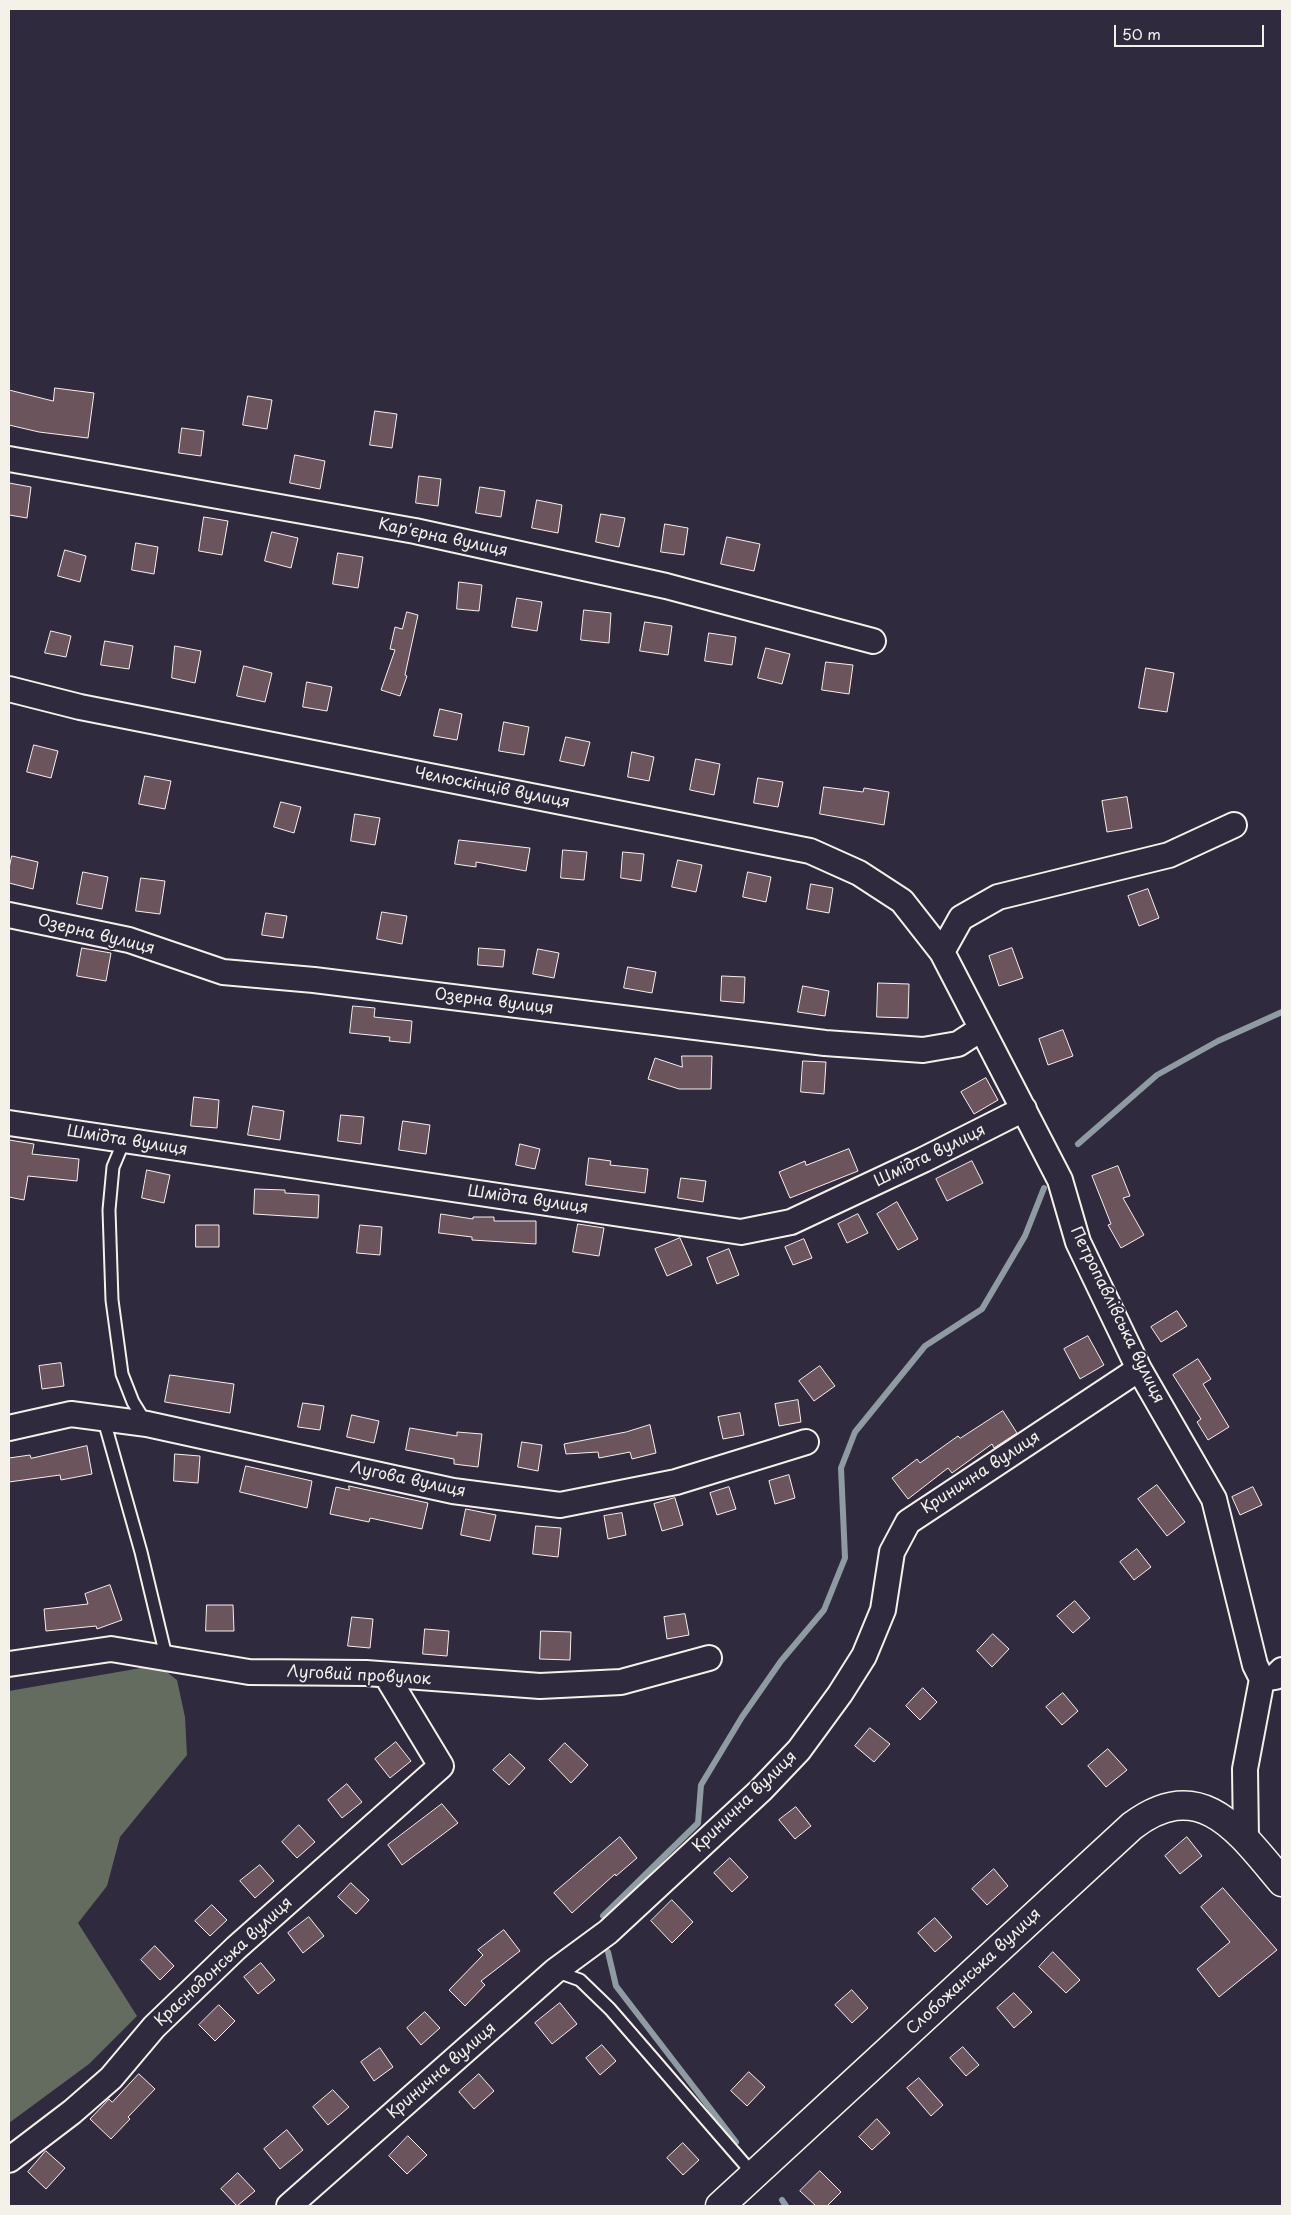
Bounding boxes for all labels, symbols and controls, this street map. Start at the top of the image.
scale bar [1116,15,1266,47]
text: 50 m [1122,22,1161,45]
street label: Кар'єрна вулиця [377,515,509,561]
street label: Челюскінців вулиця [413,763,571,813]
street label: Озерна вулиця [36,911,156,959]
street label: Озерна вулиця [433,985,555,1019]
street label: Шмідта вулиця [871,1121,989,1191]
street label: Шмідта вулиця [65,1122,189,1160]
street label: Шмідта вулиця [466,1182,590,1218]
street label: Петропавлівська вулиця [1066,1224,1168,1406]
street label: Кринична вулиця [918,1428,1044,1518]
street label: Лугова вулиця [349,1458,467,1502]
street label: Луговий провулок [287,1663,431,1689]
street label: Кринична вулиця [689,1747,801,1857]
street label: Краснодонська вулиця [151,1893,297,2031]
street label: Слобожанська вулиця [903,1905,1045,2039]
street label: Кринична вулиця [384,2019,500,2123]

